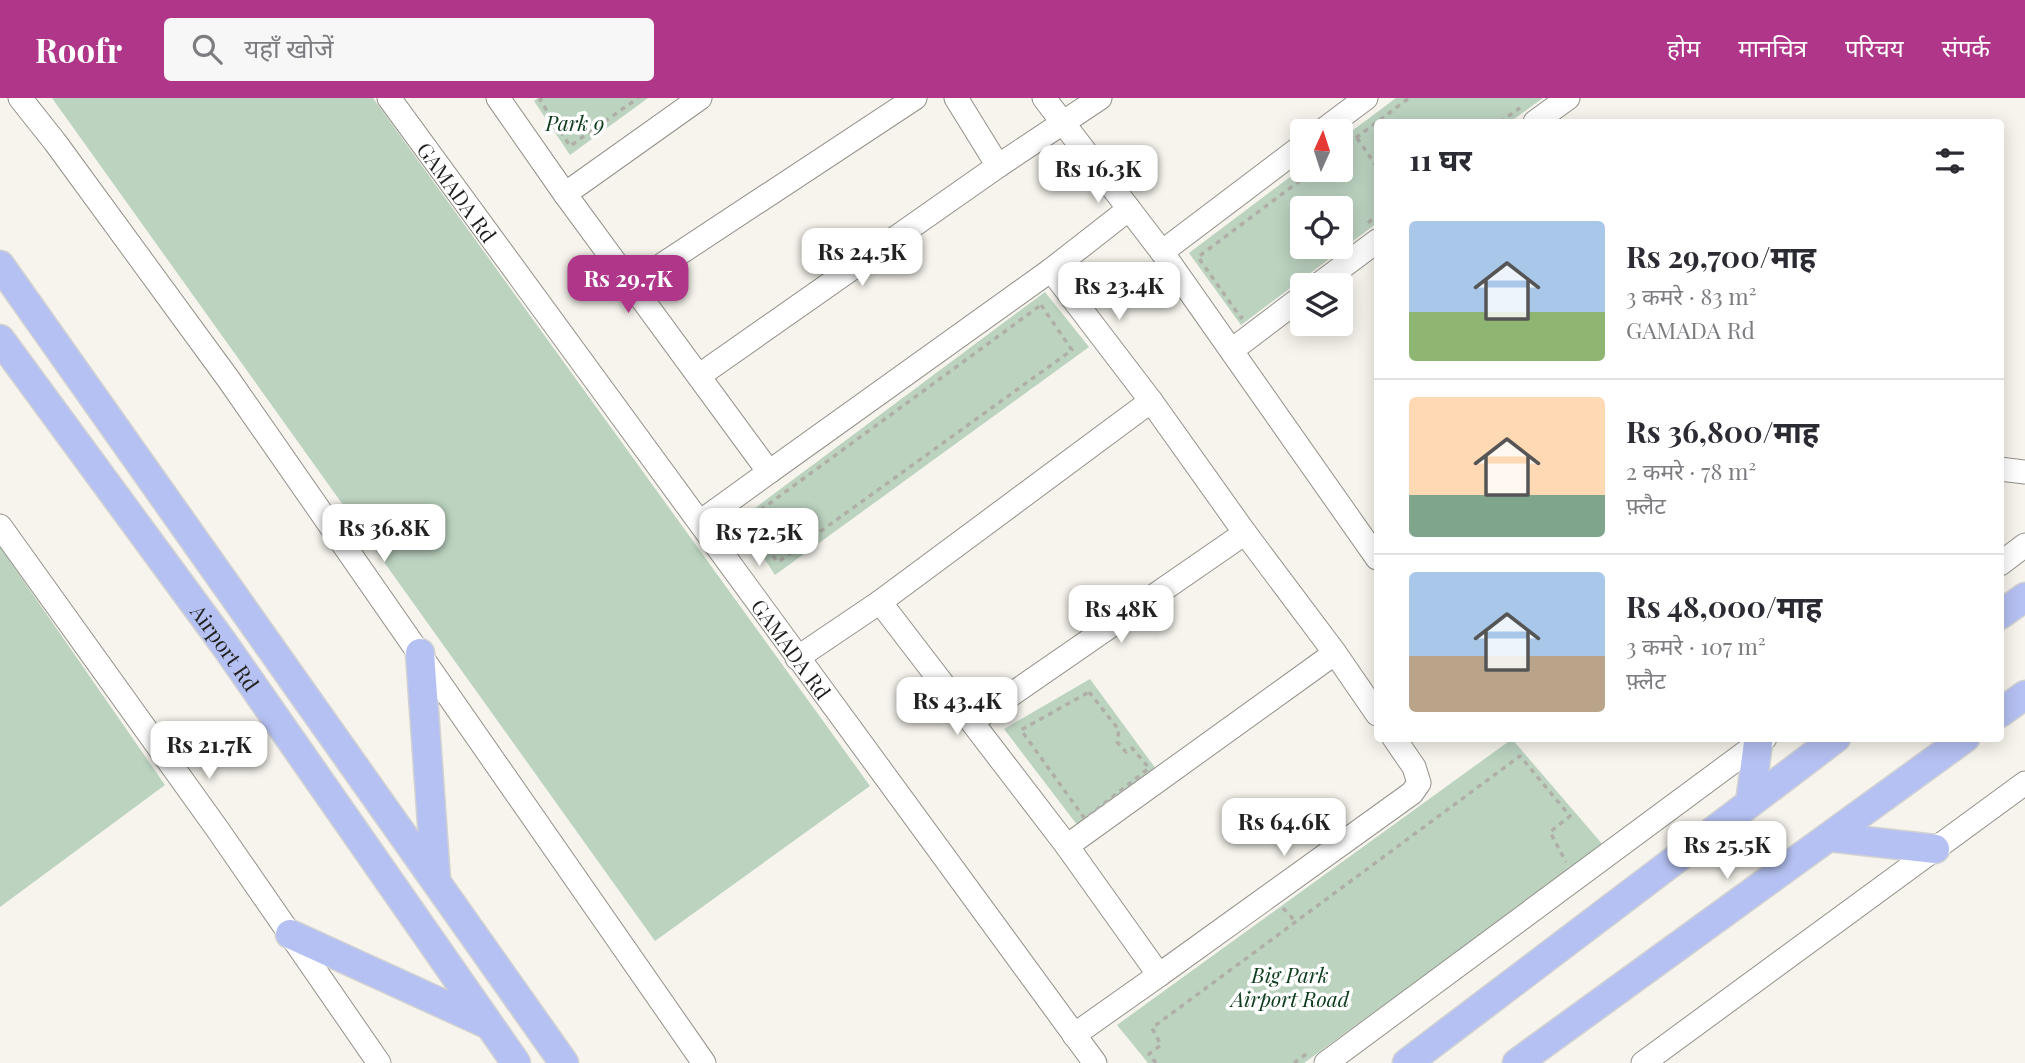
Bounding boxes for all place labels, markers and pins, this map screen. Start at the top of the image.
pin: Rs 16.3K [1026,146,1170,205]
pin: Rs 24.5K [790,228,934,288]
pin: Rs 29.7K [556,256,700,315]
pin: Rs 23.4K [1047,262,1191,322]
pin: Rs 36.8K [312,504,456,564]
pin: Rs 72.5K [687,508,831,568]
pin: Rs 48K [1064,586,1178,645]
pin: Rs 43.4K [885,678,1029,737]
pin: Rs 21.7K [137,722,281,781]
pin: Rs 64.6K [1212,798,1356,858]
pin: Rs 25.5K [1655,822,1799,881]

